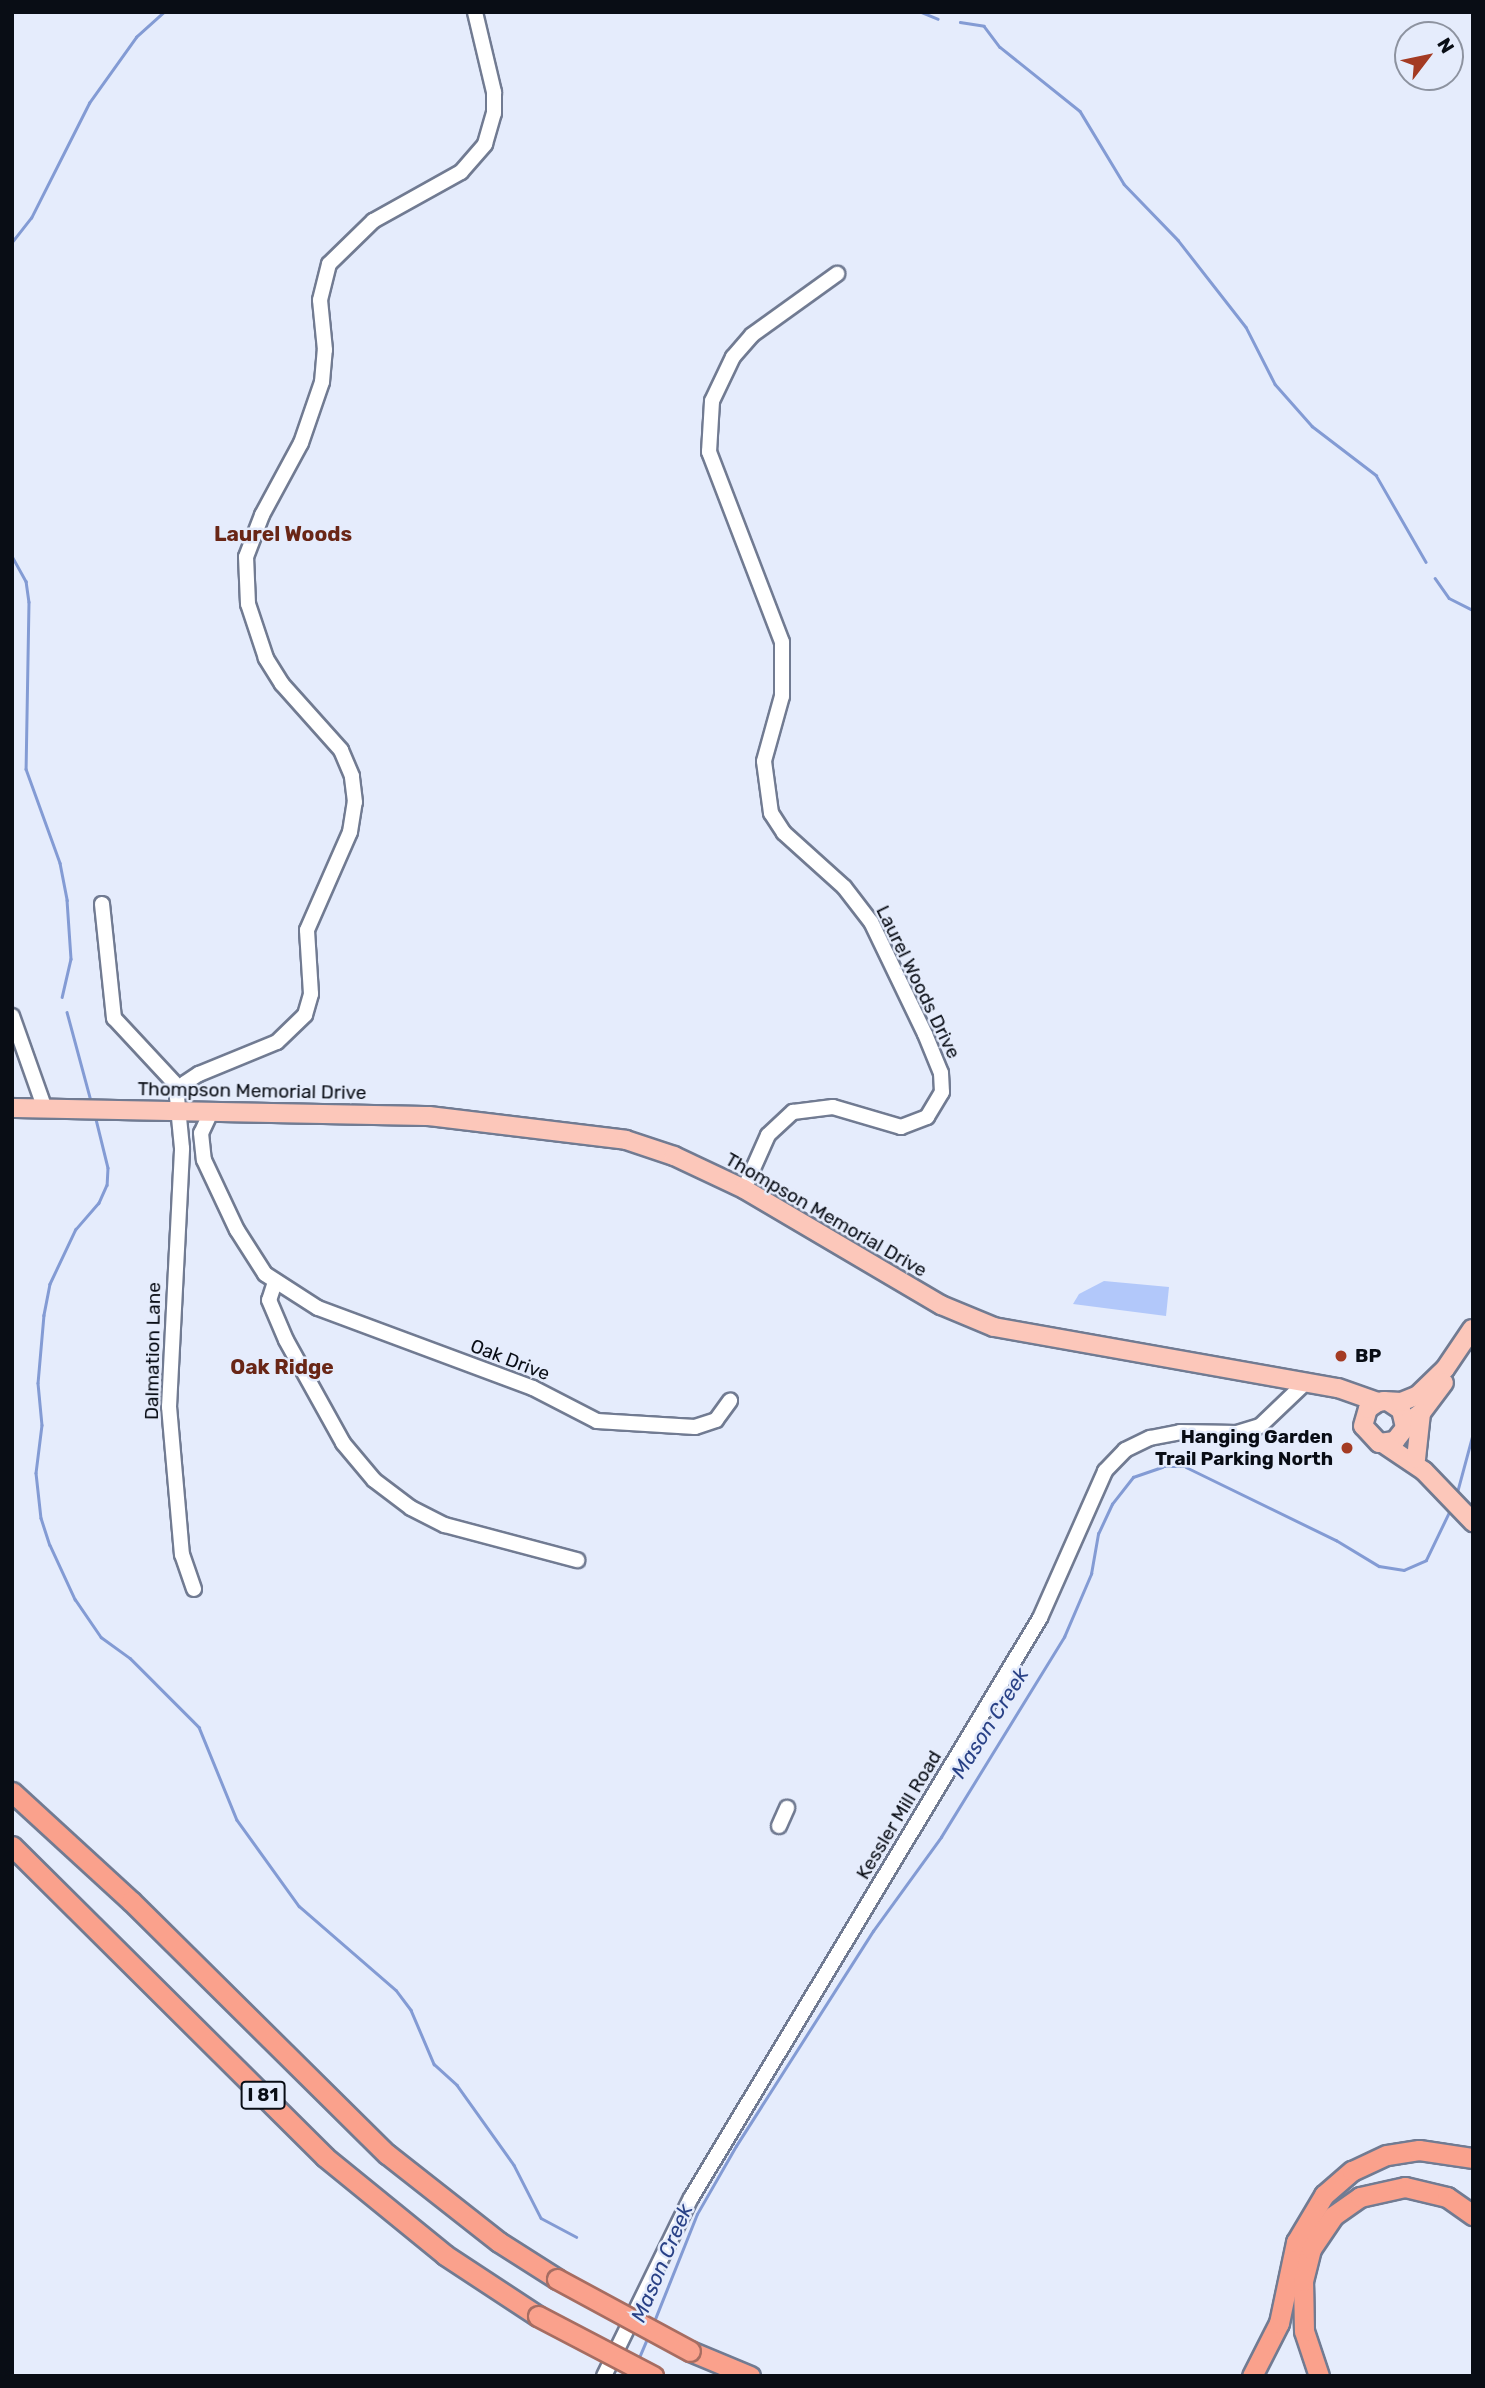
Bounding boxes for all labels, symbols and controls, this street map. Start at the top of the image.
north arrow [1394,21,1464,91]
text: N [1432,34,1459,58]
district label: Laurel Woods [214,521,352,547]
street label: Laurel Woods Drive [871,902,965,1062]
street label: Thompson Memorial Drive [137,1078,367,1104]
street label: Thompson Memorial Drive [721,1148,931,1282]
street label: Dalmation Lane [140,1282,166,1420]
street label: Oak Drive [467,1334,553,1386]
place label: BP [1355,1345,1381,1367]
marker: BP [1333,1348,1349,1364]
district label: Oak Ridge [230,1354,334,1380]
place label: Hanging Garden Trail Parking North [1155,1426,1333,1470]
marker: Hanging Garden Trail Parking North [1339,1440,1355,1456]
water label: Mason Creek [946,1663,1034,1783]
street label: Kessler Mill Road [851,1746,947,1884]
road number: I 81 [240,2080,286,2110]
water label: Mason Creek [626,2200,698,2326]

